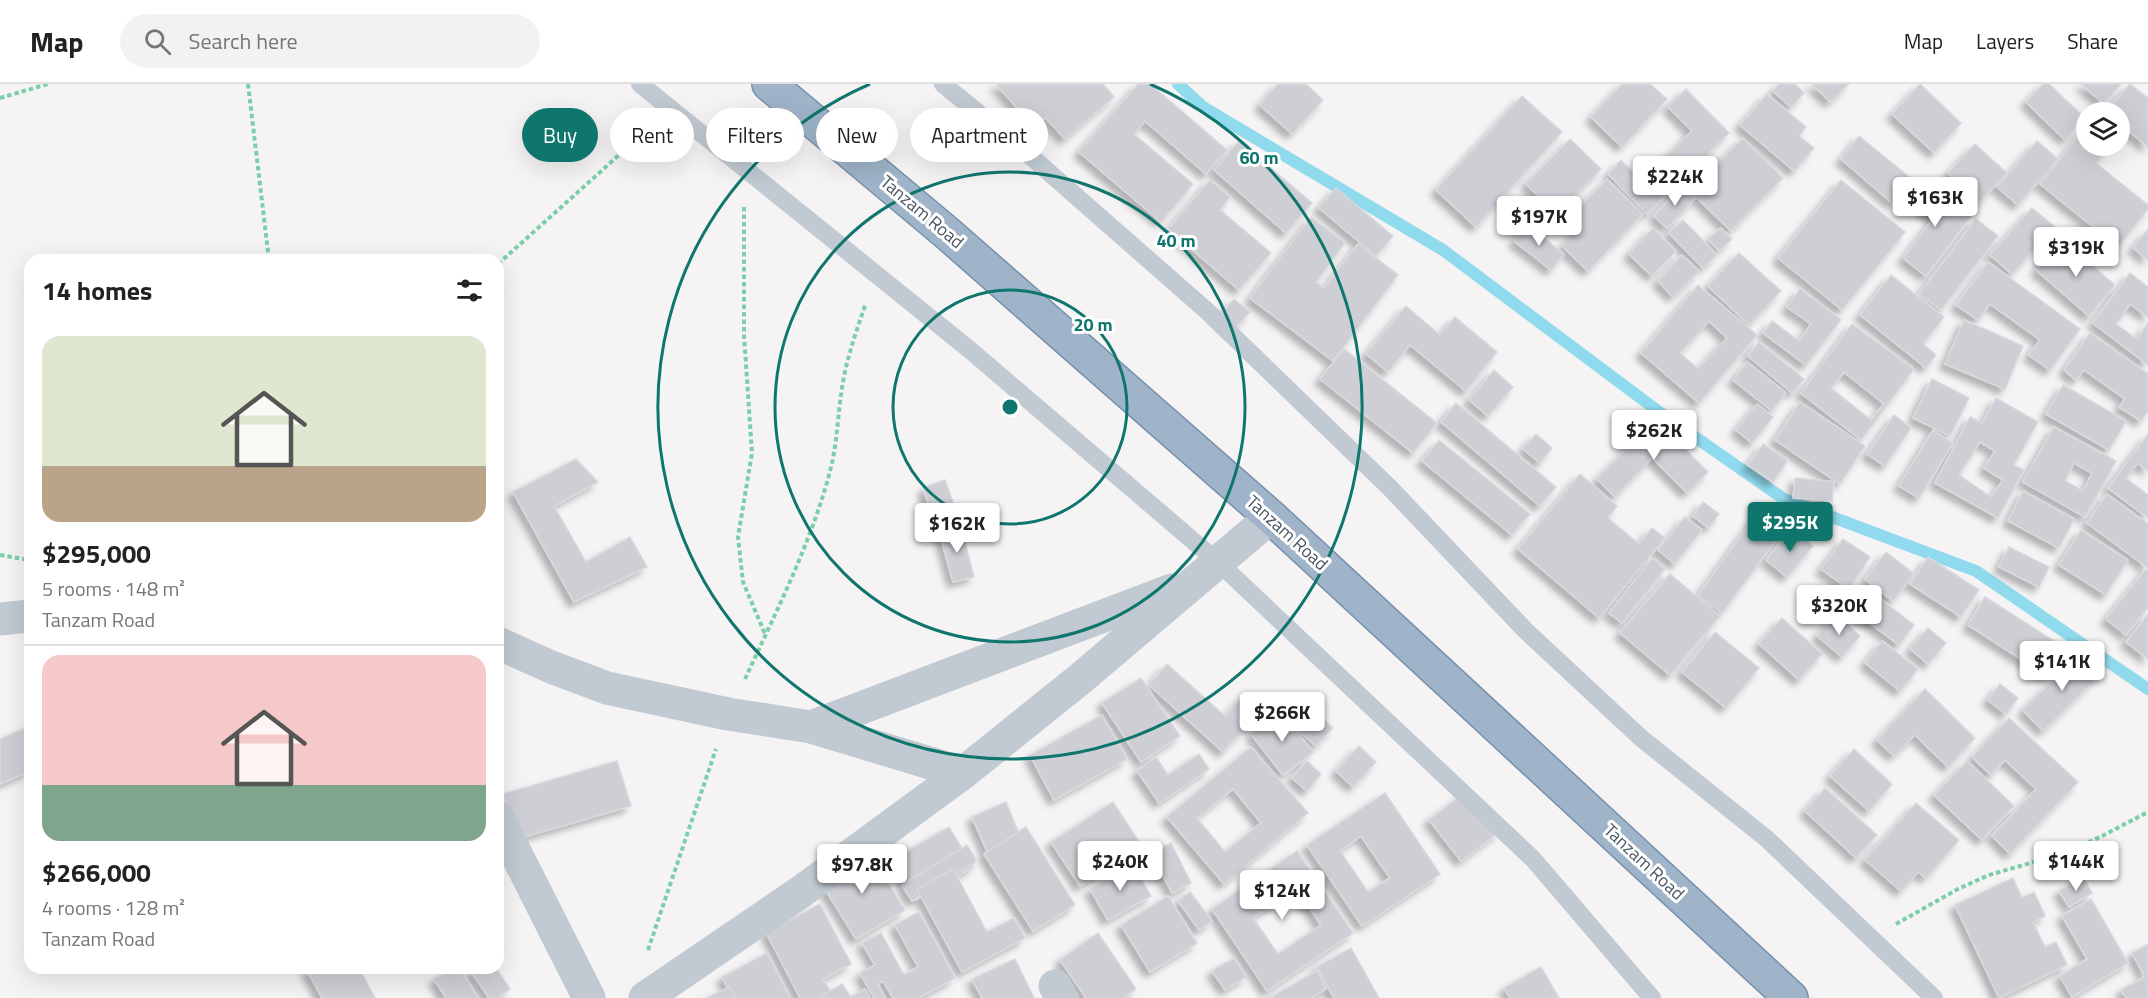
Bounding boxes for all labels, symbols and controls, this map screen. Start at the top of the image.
search box [120,14,540,68]
text: Map [30,20,84,63]
text: Search here [189,24,298,58]
icon: search [141,25,174,58]
text: Map [1904,25,1943,57]
text: Layers [1976,25,2034,57]
text: Share [2067,25,2118,57]
map controls [2076,102,2130,156]
button: layers [2076,102,2130,156]
chip: Buy [522,108,598,162]
chip: Rent [610,108,694,162]
chip: Filters [706,108,804,162]
chip: New [816,108,898,162]
chip: Apartment [910,108,1048,162]
text: 60 m [1239,144,1279,171]
pin: $224K [1633,156,1717,207]
text: $224K [1647,160,1703,191]
street label: Tanzam Road [875,169,970,255]
pin: $163K [1893,177,1977,228]
text: $163K [1907,181,1963,212]
pin: $197K [1497,196,1581,247]
text: $197K [1511,200,1567,231]
text: 40 m [1156,227,1196,254]
pin: $319K [2034,227,2118,278]
text: $319K [2048,231,2104,262]
text: 14 homes [42,271,152,310]
icon: filters [453,274,486,307]
text: 20 m [1073,311,1113,338]
icon: home [210,375,318,483]
centre of rings [1000,397,1020,417]
pin: $262K [1612,410,1696,461]
text: $262K [1626,414,1682,445]
street label: Tanzam Road [1240,489,1334,577]
pin: $295K [1748,502,1832,553]
pin: $162K [915,503,999,554]
text: $295K [1762,506,1818,537]
text: $162K [929,507,985,538]
text: $295,000 [42,534,151,573]
text: 5 rooms · 148 m² [42,573,185,604]
pin: $320K [1797,585,1881,636]
text: $320K [1811,589,1867,620]
text: Tanzam Road [42,604,155,635]
pin: $141K [2020,641,2104,692]
text: $141K [2034,645,2090,676]
pin: $266K [1240,692,1324,743]
icon: home [210,694,318,802]
text: $266K [1254,696,1310,727]
street label: Tanzam Road [1598,817,1691,906]
pin: $240K [1078,841,1162,892]
pin: $144K [2034,841,2118,892]
pin: $97.8K [813,844,911,895]
text: $240K [1092,845,1148,876]
text: $144K [2048,845,2104,876]
text: $97.8K [831,848,893,879]
text: $266,000 [42,853,151,892]
pin: $124K [1240,870,1324,921]
text: $124K [1254,874,1310,905]
text: 4 rooms · 128 m² [42,892,185,923]
text: Tanzam Road [42,923,155,954]

